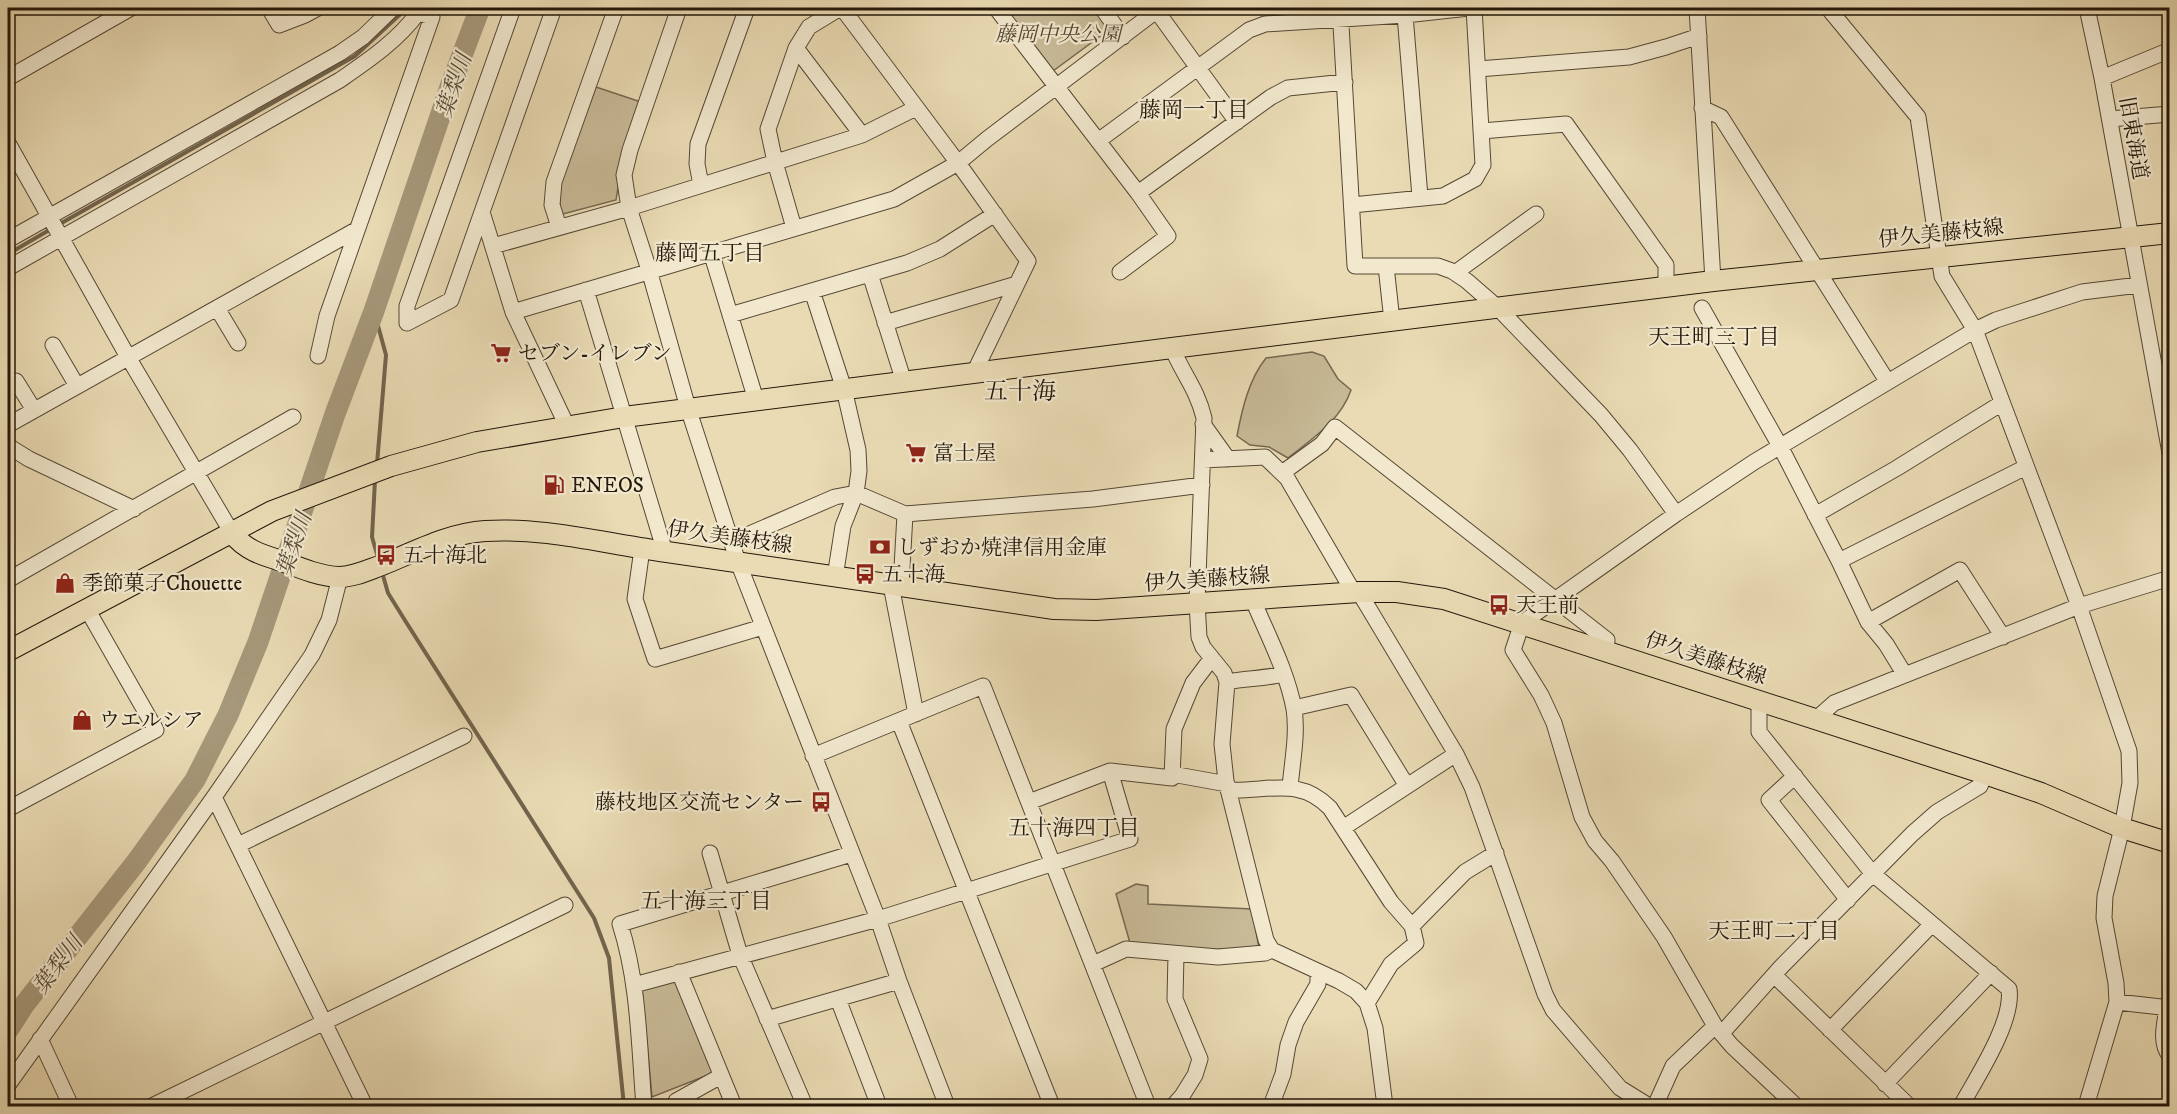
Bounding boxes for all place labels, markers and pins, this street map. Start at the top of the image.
supermarket icon: セブン-イレブン [489,341,513,365]
place label: セブン-イレブン [518,341,672,367]
supermarket icon: 富士屋 [904,441,928,465]
place label: 富士屋 [933,441,996,467]
fuel station icon: ENEOS [542,473,566,497]
place label: ENEOS [571,473,644,499]
bank icon: しずおか焼津信用金庫 [868,535,892,559]
place label: しずおか焼津信用金庫 [897,535,1107,561]
bus stop icon: 五十海北 [374,543,398,567]
place label: 五十海北 [403,543,487,569]
bus stop icon: 五十海 [853,562,877,586]
place label: 五十海 [882,562,945,588]
shop icon: 季節菓子Chouette [53,571,77,595]
place label: 季節菓子Chouette [82,571,242,597]
bus stop icon: 天王前 [1487,593,1511,617]
place label: 天王前 [1516,593,1579,619]
shop icon: ウエルシア [70,708,94,732]
place label: ウエルシア [99,708,203,734]
place label: 藤枝地区交流センター [595,790,804,816]
bus stop icon: 藤枝地区交流センター [809,790,833,814]

